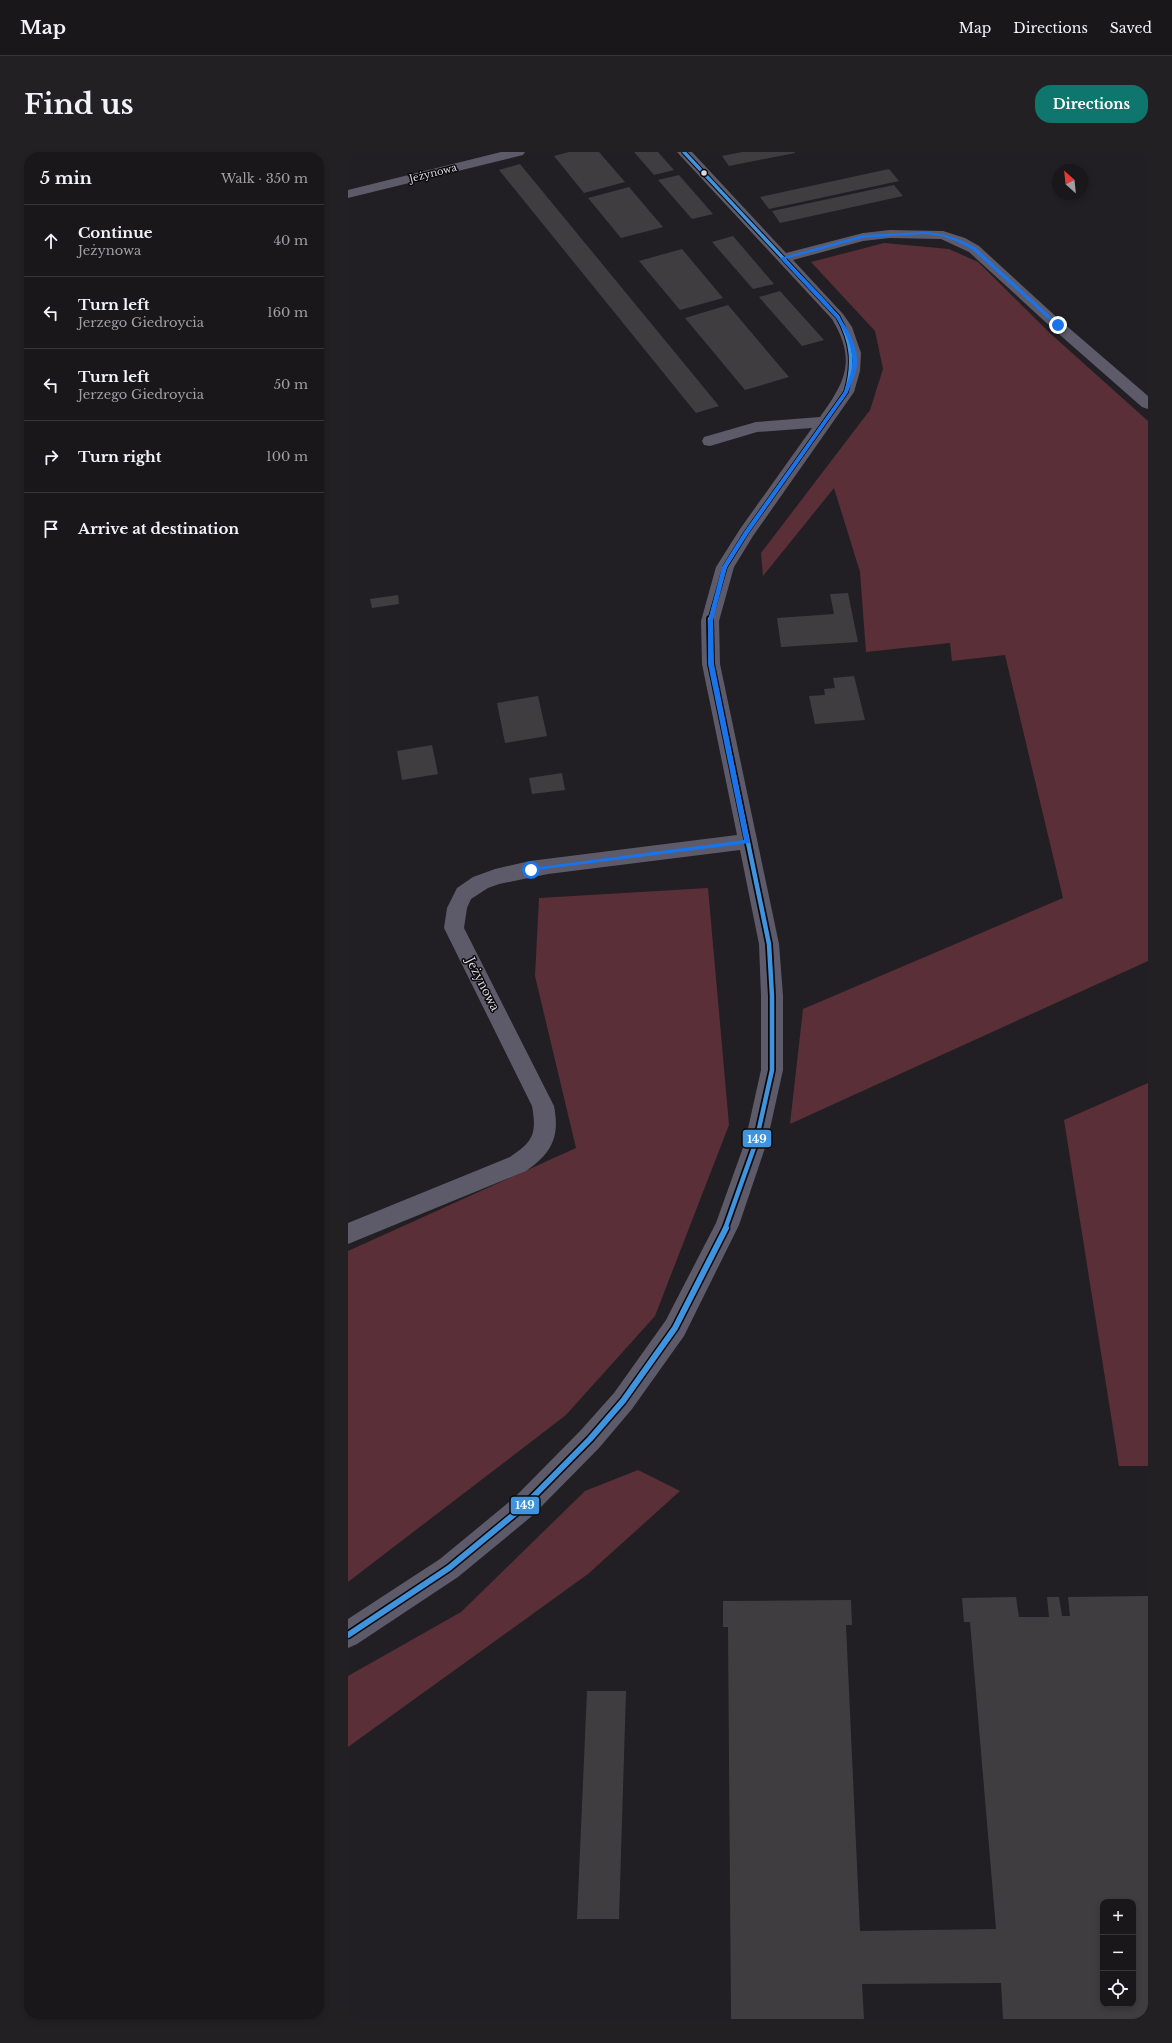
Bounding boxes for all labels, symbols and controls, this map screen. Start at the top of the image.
text: Map [20,16,66,39]
text: Map [959,19,991,37]
text: Directions [1013,19,1088,37]
text: Saved [1110,19,1152,37]
button: Directions [1035,85,1148,123]
text: Find us [24,87,134,122]
street label: Jeżynowa [406,161,459,186]
north arrow [1052,164,1088,200]
text: 5 min [40,168,92,189]
unlabelled marker [699,168,709,178]
text: Walk · 350 m [221,170,308,187]
text: Continue [78,223,153,242]
icon: ahead [40,230,62,252]
text: 40 m [273,232,308,249]
text: Jeżynowa [78,242,141,259]
text: Turn left [78,295,149,314]
icon: left [40,302,62,324]
text: 160 m [267,304,308,321]
text: Jerzego Giedroycia [78,314,204,331]
route end [1049,316,1067,334]
text: Turn left [78,367,149,386]
icon: left [40,374,62,396]
text: 50 m [274,376,308,393]
text: Jerzego Giedroycia [78,386,204,403]
icon: right [40,446,62,468]
text: Turn right [78,447,161,466]
text: 100 m [266,448,308,465]
icon: arrive [40,518,62,540]
text: Arrive at destination [78,519,239,538]
route start [522,861,540,879]
street label: Jeżynowa [462,953,503,1014]
line badge: 149 [742,1129,772,1148]
text: 149 [747,1132,767,1146]
line badge: 149 [510,1496,540,1515]
text: 149 [515,1498,535,1512]
map controls [1100,1899,1136,2007]
button: + [1100,1899,1136,1935]
button: − [1100,1935,1136,1971]
button: locate [1100,1971,1136,2007]

